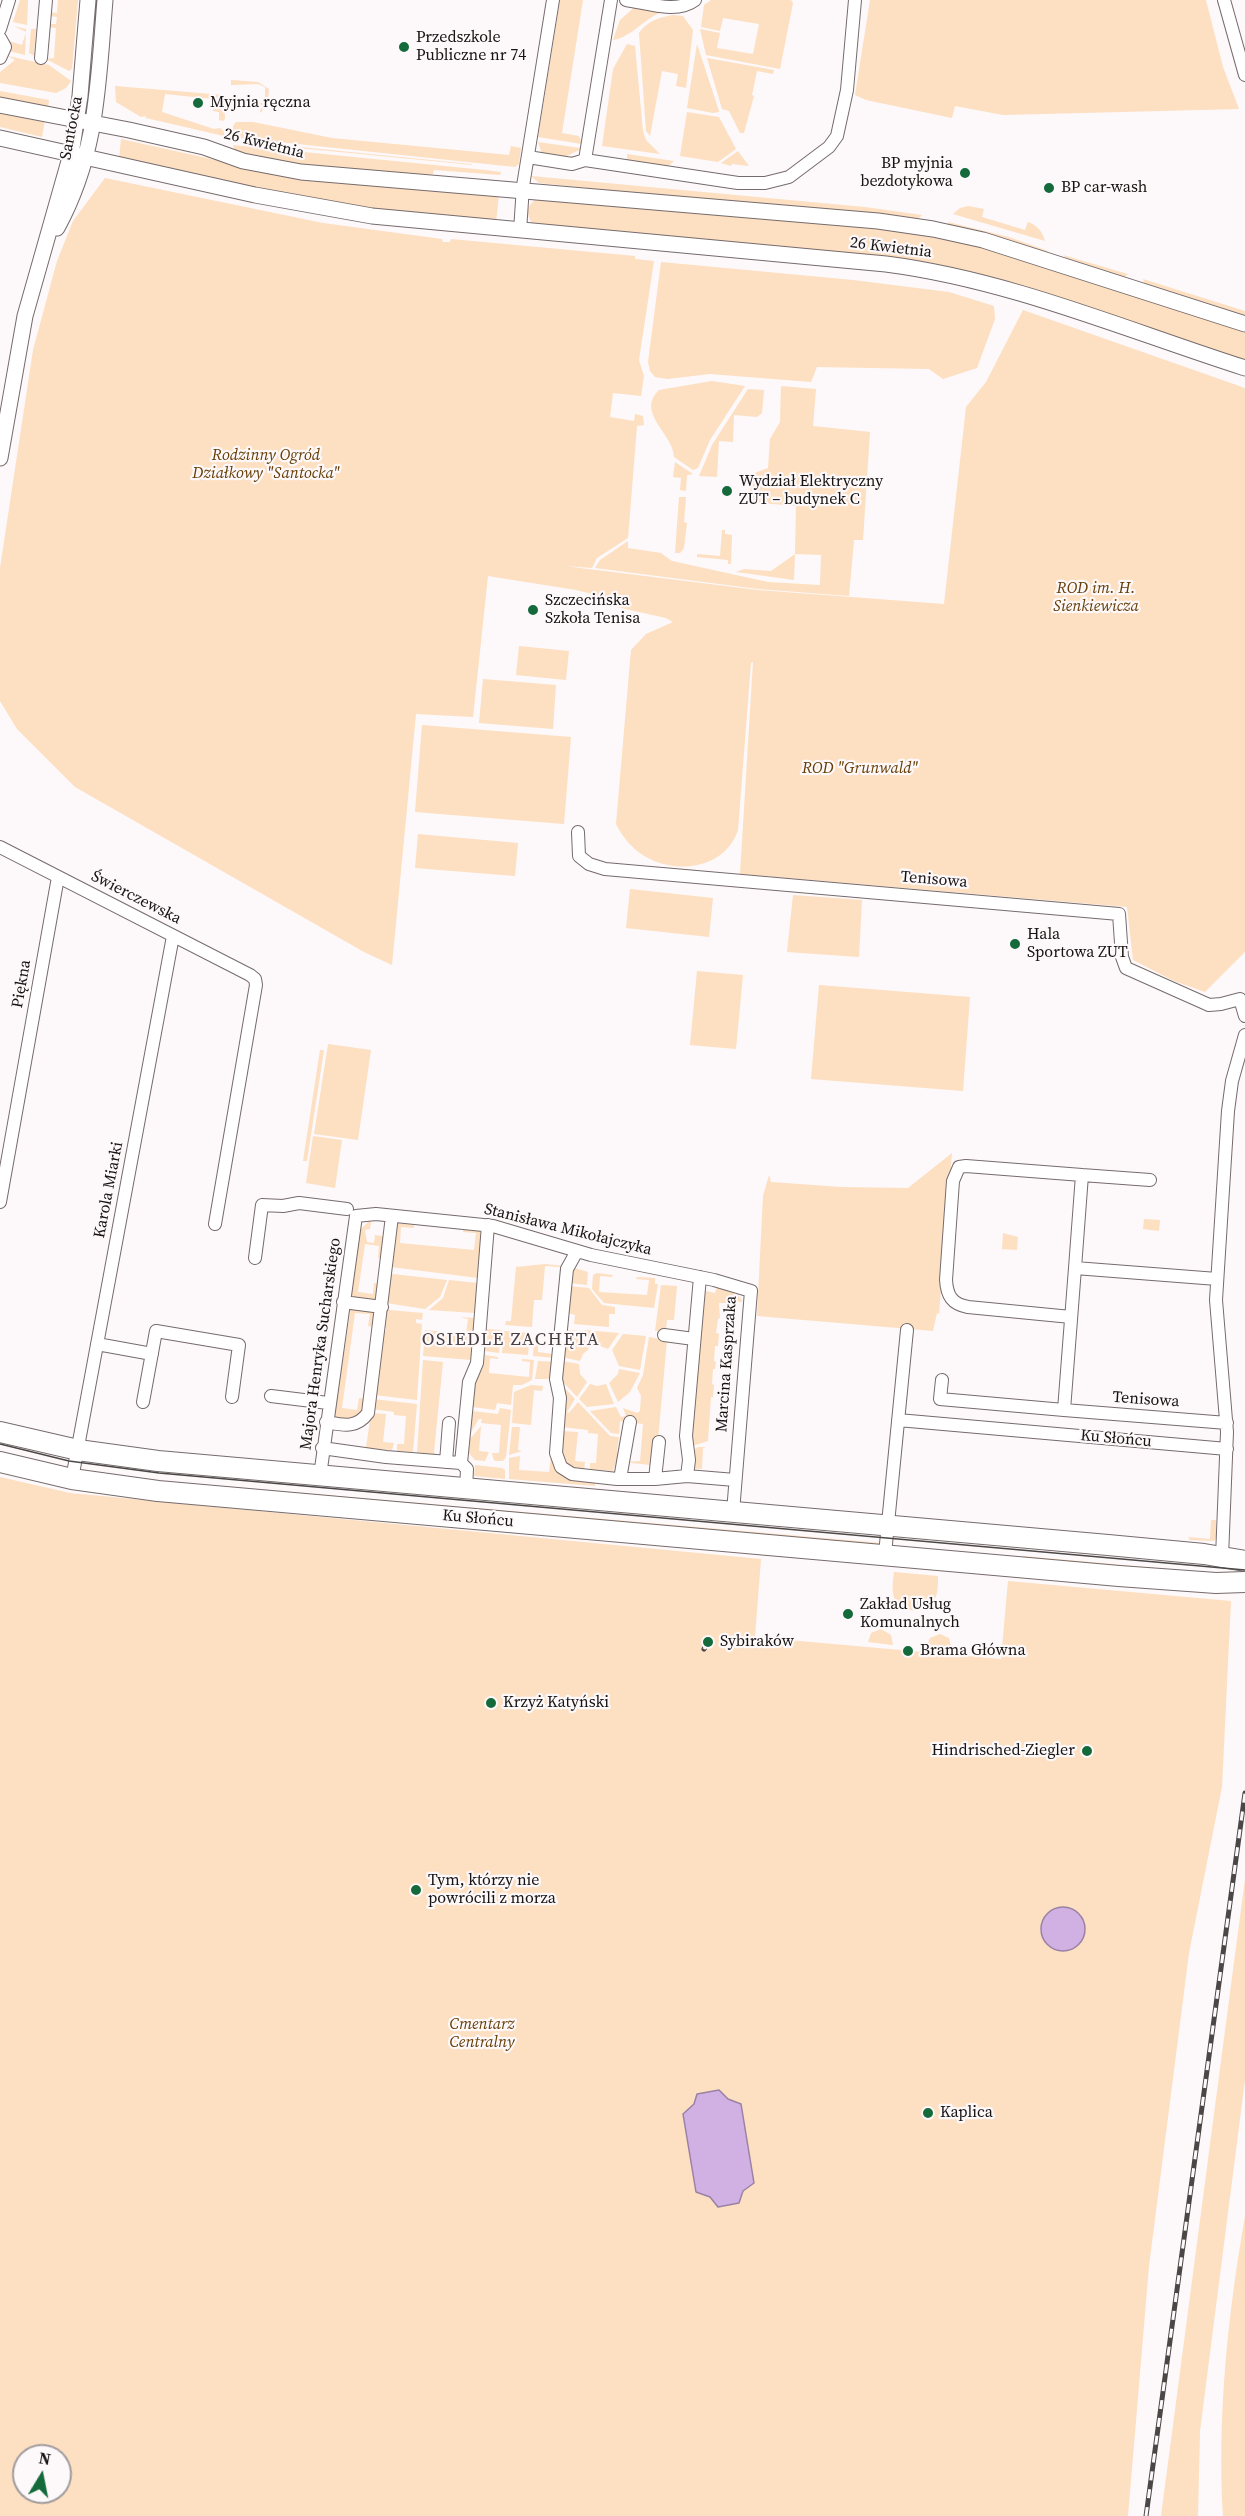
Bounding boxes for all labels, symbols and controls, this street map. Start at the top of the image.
place label: Przedszkole Publiczne nr 74 [416,28,526,66]
marker: Przedszkole Publiczne nr 74 [397,40,411,54]
place label: Myjnia ręczna [210,93,311,113]
street label: Santocka [56,95,88,161]
marker: Myjnia ręczna [191,96,205,110]
street label: 26 Kwietnia [222,125,306,163]
place label: BP myjnia bezdotykowa [860,154,953,192]
marker: BP myjnia bezdotykowa [958,166,972,180]
place label: BP car-wash [1061,178,1147,198]
marker: BP car-wash [1042,181,1056,195]
street label: 26 Kwietnia [849,233,933,263]
park label: Rodzinny Ogród Działkowy "Santocka" [192,446,340,484]
place label: Wydział Elektryczny ZUT – budynek C [739,472,883,510]
marker: Wydział Elektryczny ZUT – budynek C [720,484,734,498]
park label: ROD im. H. Sienkiewicza [1053,579,1139,617]
place label: Szczecińska Szkoła Tenisa [545,591,640,629]
marker: Szczecińska Szkoła Tenisa [526,603,540,617]
park label: ROD "Grunwald" [802,759,918,779]
street label: Świerczewska [88,867,184,929]
street label: Tenisowa [900,868,968,892]
place label: Hala Sportowa ZUT [1027,925,1128,963]
marker: Hala Sportowa ZUT [1008,937,1022,951]
street label: Piękna [8,958,36,1010]
street label: Karola Miarki [90,1140,128,1240]
street label: Stanisława Mikołajczyka [482,1200,654,1260]
street label: Majora Henryka Sucharskiego [297,1237,345,1451]
street label: Marcina Kasprzaka [713,1295,741,1433]
district label: OSIEDLE ZACHĘTA [422,1329,600,1351]
street label: Tenisowa [1112,1388,1180,1412]
street label: Ku Słońcu [1079,1426,1153,1452]
street label: Ku Słońcu [441,1506,515,1532]
place label: Zakład Usług Komunalnych [860,1595,960,1633]
marker: Zakład Usług Komunalnych [841,1607,855,1621]
place label: Sybiraków [720,1632,794,1652]
marker: Sybiraków [701,1635,715,1649]
place label: Brama Główna [920,1641,1026,1661]
marker: Brama Główna [901,1644,915,1658]
place label: Krzyż Katyński [503,1693,609,1713]
marker: Krzyż Katyński [484,1696,498,1710]
place label: Hindrisched-Ziegler [931,1741,1075,1761]
marker: Hindrisched-Ziegler [1080,1744,1094,1758]
place label: Tym, którzy nie powrócili z morza [428,1871,556,1909]
marker: Tym, którzy nie powrócili z morza [409,1883,423,1897]
park label: Cmentarz Centralny [449,2015,515,2053]
place label: Kaplica [940,2103,993,2123]
marker: Kaplica [921,2106,935,2120]
north arrow [12,2444,72,2504]
text: N [37,2446,52,2470]

